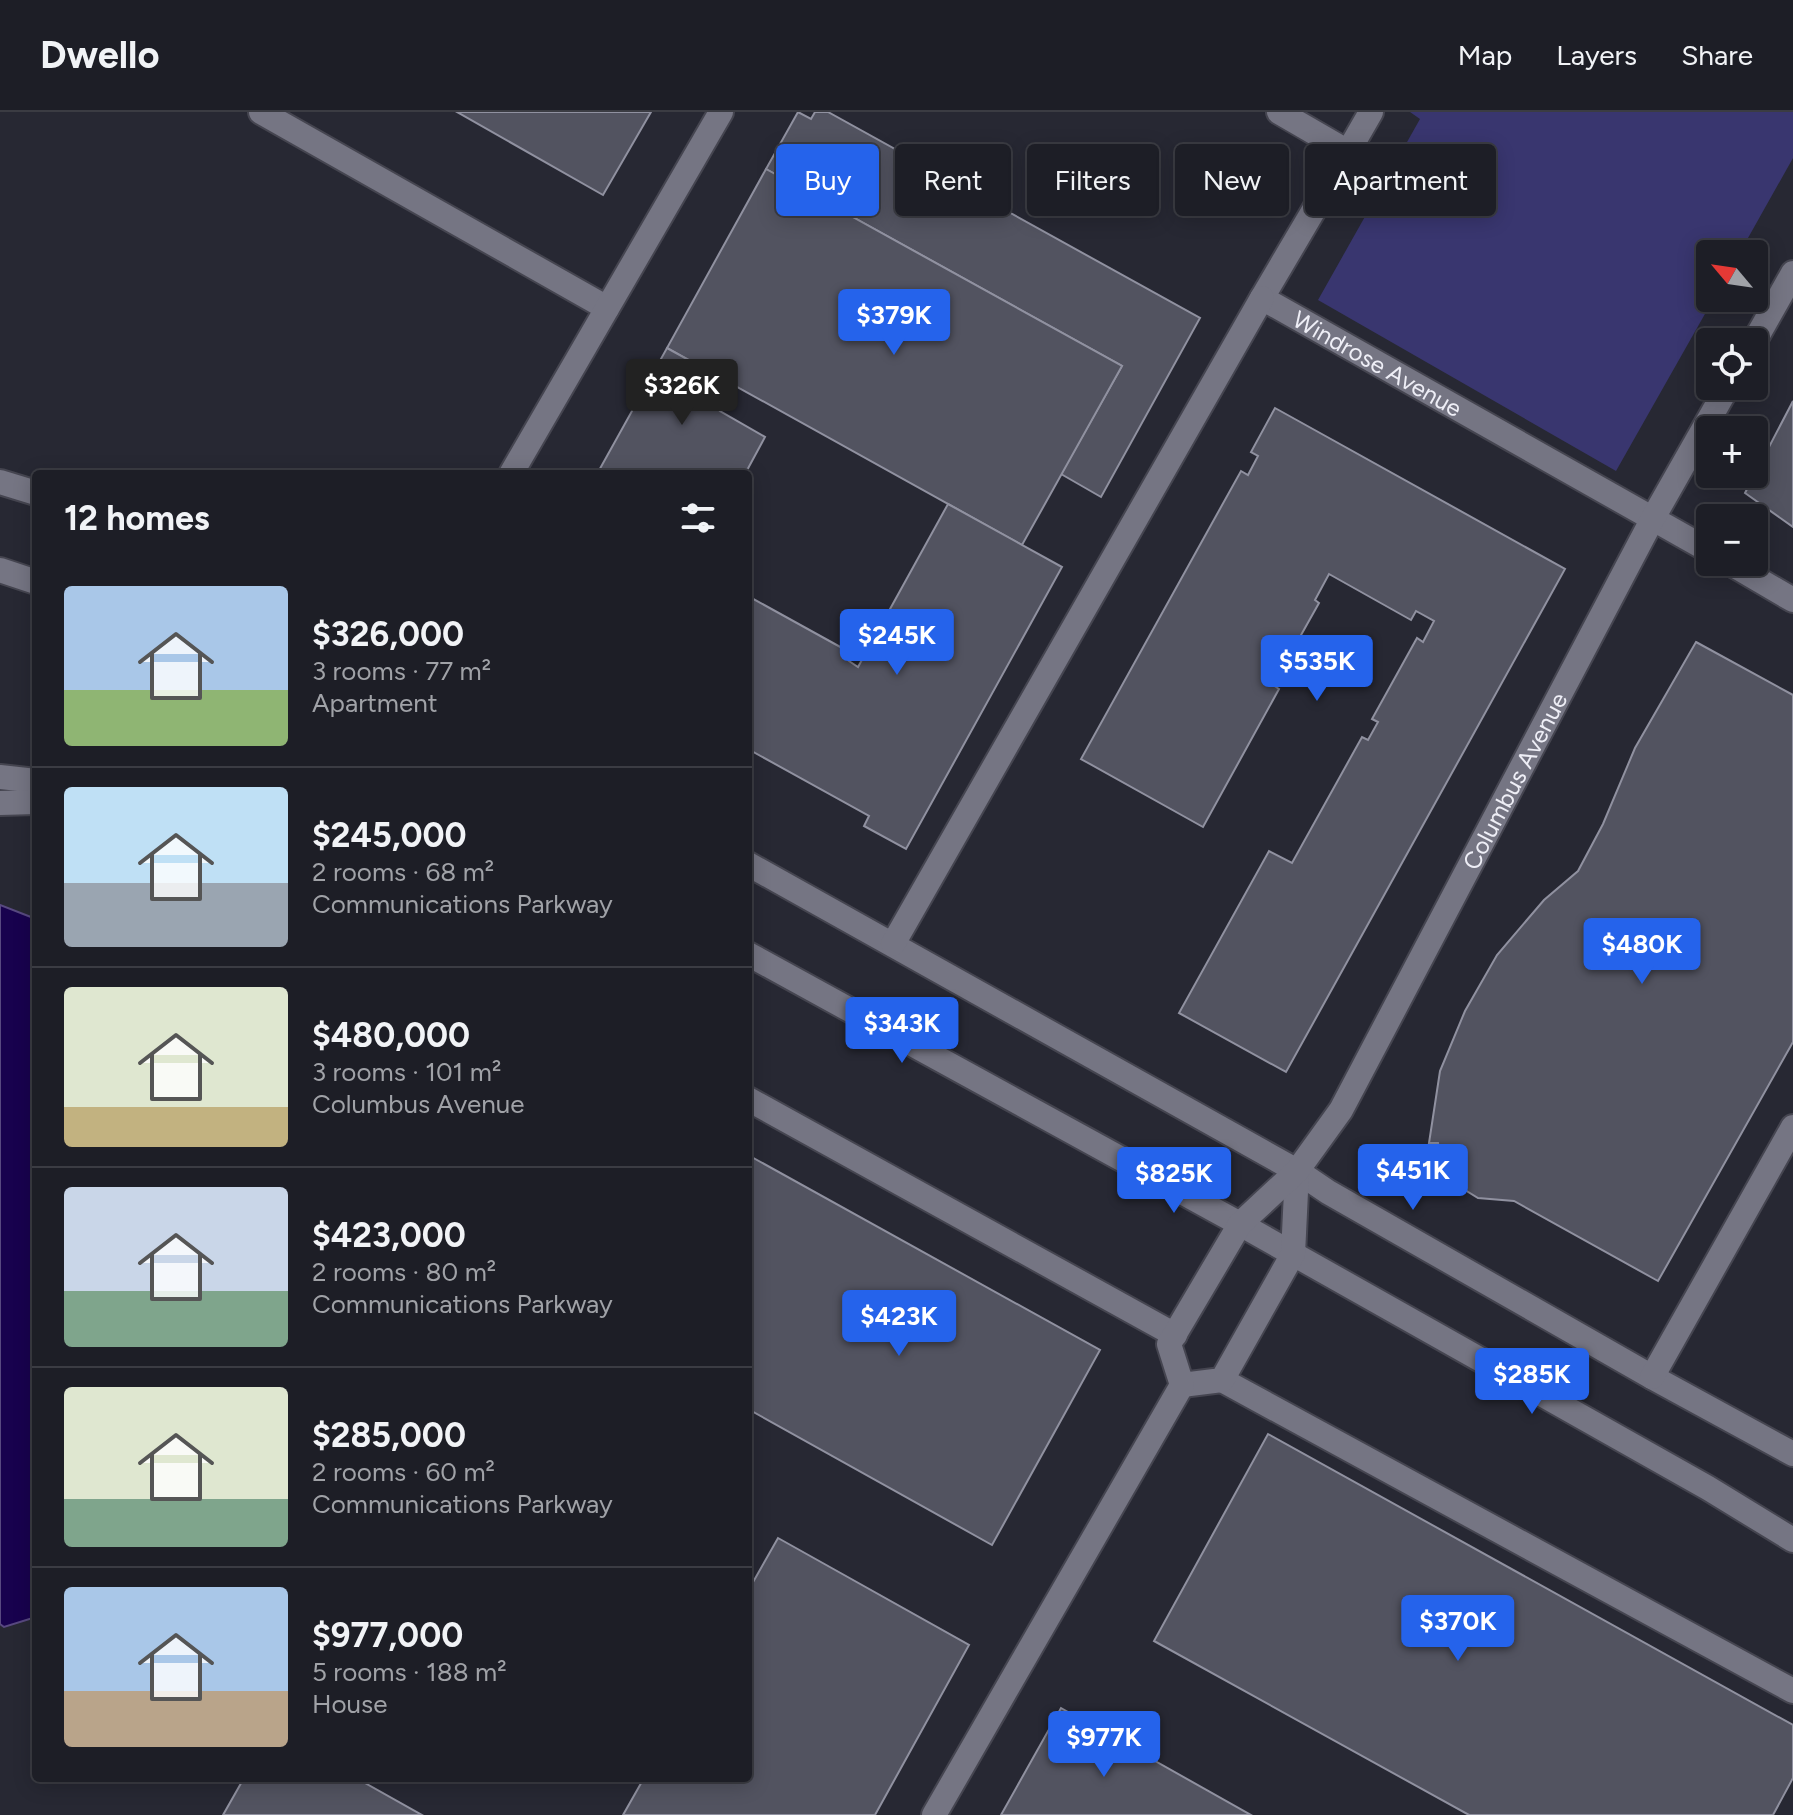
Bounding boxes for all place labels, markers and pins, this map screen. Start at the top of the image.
pin: $379K [838,289,950,357]
pin: $326K [626,359,738,427]
pin: $245K [841,609,953,677]
pin: $535K [1261,635,1373,703]
pin: $480K [1586,918,1698,986]
pin: $343K [846,997,958,1065]
pin: $451K [1357,1144,1469,1212]
pin: $825K [1118,1147,1230,1215]
pin: $423K [843,1290,955,1358]
pin: $285K [1476,1348,1588,1416]
pin: $370K [1402,1595,1514,1663]
pin: $977K [1048,1711,1160,1779]

